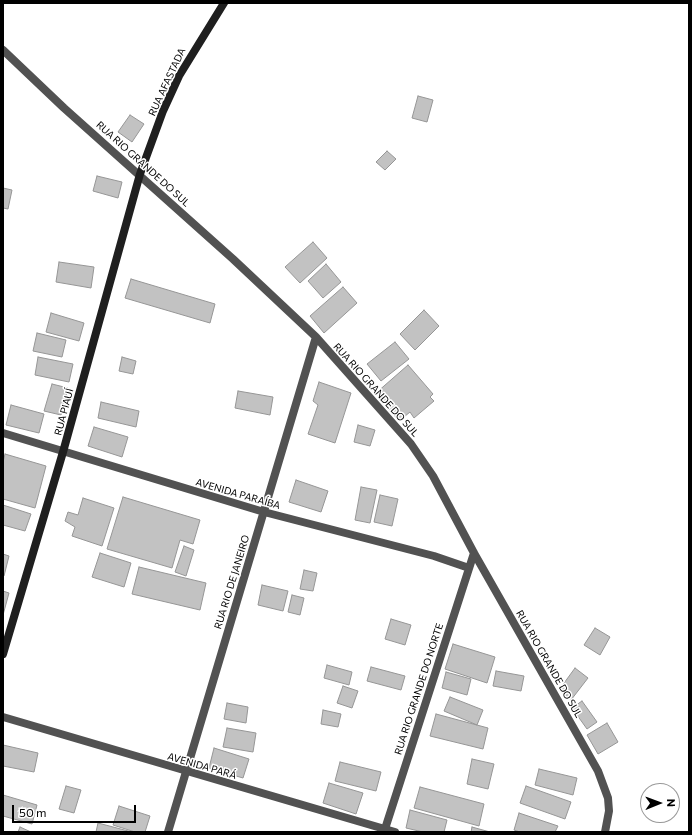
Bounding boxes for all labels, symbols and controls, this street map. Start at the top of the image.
street label: RUA AFASTADA [146,46,188,118]
street label: RUA RIO GRANDE DO SUL [94,119,192,209]
street label: RUA RIO GRANDE DO SUL [331,341,421,439]
street label: RUA PIAUÍ [52,387,76,437]
street label: AVENIDA PARAÍBA [194,476,282,512]
street label: RUA RIO DE JANEIRO [212,533,252,631]
street label: RUA RIO GRANDE DO SUL [513,608,585,720]
street label: RUA RIO GRANDE DO NORTE [392,622,446,756]
street label: AVENIDA PARÁ [166,750,238,782]
north arrow [640,783,680,823]
scale bar [14,797,138,823]
text: N [665,799,678,807]
text: 50 m [19,805,47,819]

